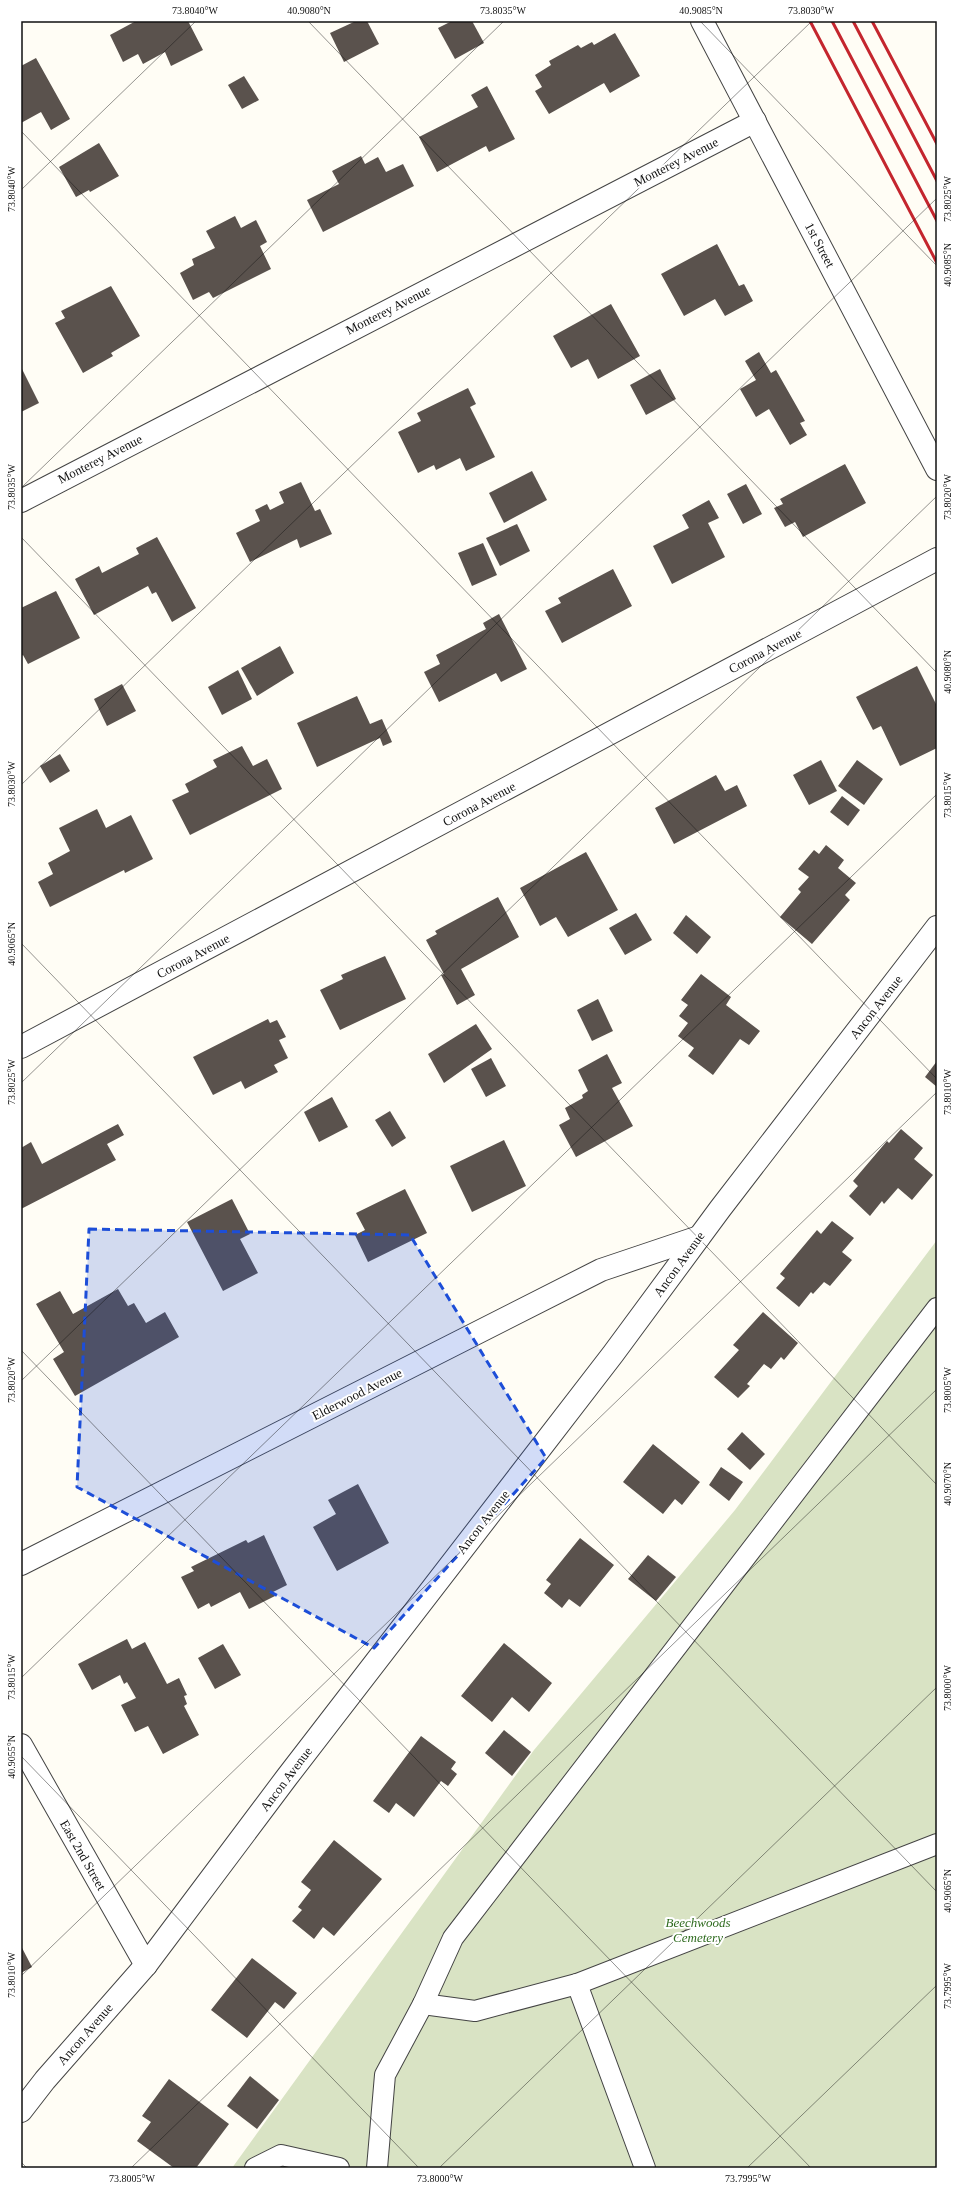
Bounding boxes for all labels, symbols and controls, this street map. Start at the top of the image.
text: 73.8040°W [172,5,219,16]
text: 40.9080°N [287,5,331,16]
text: 73.8035°W [480,5,527,16]
text: 40.9085°N [679,5,723,16]
text: 73.8030°W [788,5,835,16]
street label: Monterey Avenue [631,134,721,190]
text: 73.8040°W [6,165,17,212]
text: 73.8025°W [942,175,953,222]
street label: 1st Street [802,220,838,270]
text: 40.9085°N [942,243,953,287]
street label: Monterey Avenue [343,282,433,338]
street label: Monterey Avenue [55,431,145,487]
text: 73.8035°W [6,463,17,510]
text: 73.8020°W [942,473,953,520]
street label: Corona Avenue [726,625,804,676]
text: 40.9080°N [942,650,953,694]
text: 73.8030°W [6,760,17,807]
text: 73.8015°W [942,771,953,818]
street label: Corona Avenue [440,778,518,829]
text: 40.9065°N [6,922,17,966]
street label: Corona Avenue [154,930,232,981]
street label: Ancon Avenue [846,972,906,1042]
text: 73.8025°W [6,1058,17,1105]
text: 73.8010°W [942,1068,953,1115]
street label: Ancon Avenue [650,1228,708,1299]
text: 73.8020°W [6,1356,17,1403]
street label: Elderwood Avenue [309,1365,405,1423]
text: 73.8005°W [942,1366,953,1413]
text: 40.9070°N [942,1462,953,1506]
street label: Ancon Avenue [453,1487,513,1557]
text: 73.8015°W [6,1653,17,1700]
text: 73.8000°W [942,1664,953,1711]
text: 40.9055°N [6,1735,17,1779]
street label: Ancon Avenue [257,1744,315,1814]
street label: East 2nd Street [57,1817,109,1893]
text: 40.9065°N [942,1869,953,1913]
park label: Beechwoods Cemetery [666,1915,730,1945]
text: 73.8010°W [6,1951,17,1998]
text: 73.7995°W [942,1962,953,2009]
street label: Ancon Avenue [54,2000,116,2068]
text: 73.8005°W [109,2173,156,2184]
text: 73.8000°W [417,2173,464,2184]
text: 73.7995°W [725,2173,772,2184]

